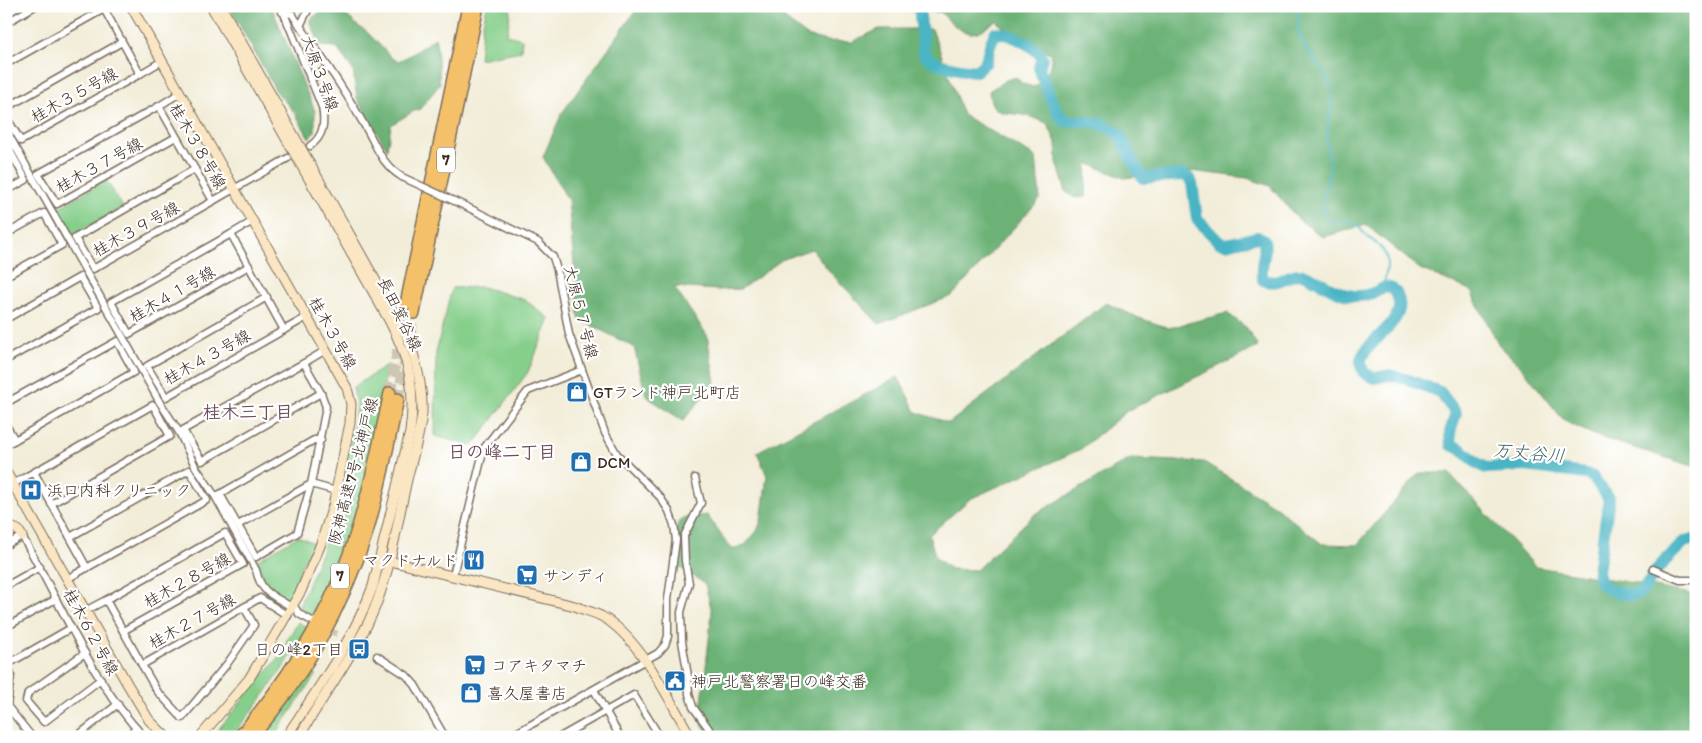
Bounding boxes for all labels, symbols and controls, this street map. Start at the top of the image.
street label: 大原３号線 [297,32,343,114]
street label: 桂木３５号線 [27,63,121,127]
street label: 桂木３８号線 [166,100,230,192]
street label: 桂木３７号線 [52,133,146,197]
road number: 7 [437,148,455,172]
street label: 桂木３９号線 [89,197,183,261]
street label: 桂木４１号線 [126,262,218,326]
street label: 大原５７号線 [560,263,602,361]
street label: 長田箕谷線 [374,274,426,354]
street label: 桂木３号線 [305,293,361,373]
street label: 桂木４３号線 [160,325,254,389]
shop icon: GTランド神戸北町店 [565,380,589,404]
place label: GTランド神戸北町店 [593,383,741,402]
street label: 阪神高速7号北神戸線 [324,395,382,547]
district label: 桂木三丁目 [203,401,293,423]
water label: 万丈谷川 [1492,439,1566,467]
district label: 日の峰二丁目 [448,441,556,463]
shop icon: DCM [569,450,593,474]
place label: DCM [597,453,630,472]
hospital icon: 浜口内科クリニック [19,478,43,502]
place label: 浜口内科クリニック [47,481,191,500]
street label: 桂木２８号線 [140,548,234,612]
restaurant icon: マクドナルド [462,548,486,572]
place label: マクドナルド [363,551,458,570]
supermarket icon: サンディ [515,563,539,587]
road number: 7 [331,564,349,588]
place label: サンディ [543,566,608,585]
street label: 桂木６２号線 [59,585,123,679]
street label: 桂木２７号線 [145,589,239,653]
bus stop icon: 日の峰2丁目 [347,637,371,661]
place label: 日の峰2丁目 [255,640,343,659]
supermarket icon: コアキタマチ [463,653,487,677]
place label: コアキタマチ [491,656,587,675]
public building icon: 神戸北警察署日の峰交番 [663,669,687,693]
place label: 神戸北警察署日の峰交番 [691,672,867,691]
shop icon: 喜久屋書店 [459,681,483,705]
place label: 喜久屋書店 [487,684,567,703]

